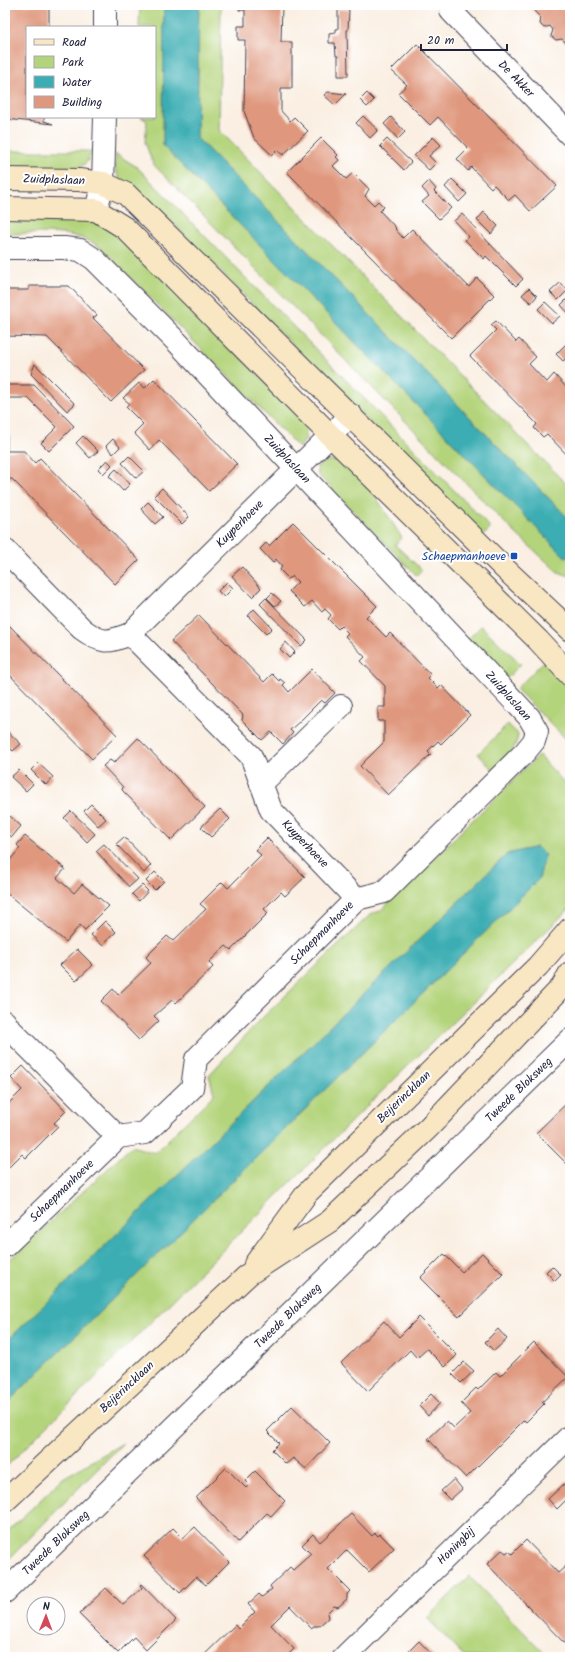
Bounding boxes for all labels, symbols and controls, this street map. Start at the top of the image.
legend [26,26,156,118]
scale bar [421,26,507,52]
text: 20 m [427,31,455,50]
text: Road [62,33,87,52]
text: Park [62,53,84,72]
street label: De Akker [493,56,539,103]
text: Water [62,73,92,92]
text: Building [62,93,102,112]
street label: Zuidplaslaan [23,169,85,191]
street label: Zuidplaslaan [259,430,315,488]
street label: Kuyperhoeve [212,495,269,552]
place label: Schaepmanhoeve [422,547,507,566]
marker: Schaepmanhoeve [509,551,519,561]
street label: Zuidplaslaan [480,667,536,725]
street label: Kuyperhoeve [277,815,334,873]
street label: Schaepmanhoeve [286,896,359,969]
street label: Tweede Bloksweg [481,1053,557,1127]
street label: Beijerincklaan [373,1066,435,1128]
street label: Schaepmanhoeve [25,1154,99,1227]
street label: Tweede Bloksweg [250,1279,326,1353]
street label: Beijerincklaan [95,1356,159,1418]
street label: Tweede Bloksweg [18,1506,94,1580]
street label: Honingbij [433,1522,480,1569]
north arrow [26,1596,66,1636]
text: N [43,1598,50,1616]

